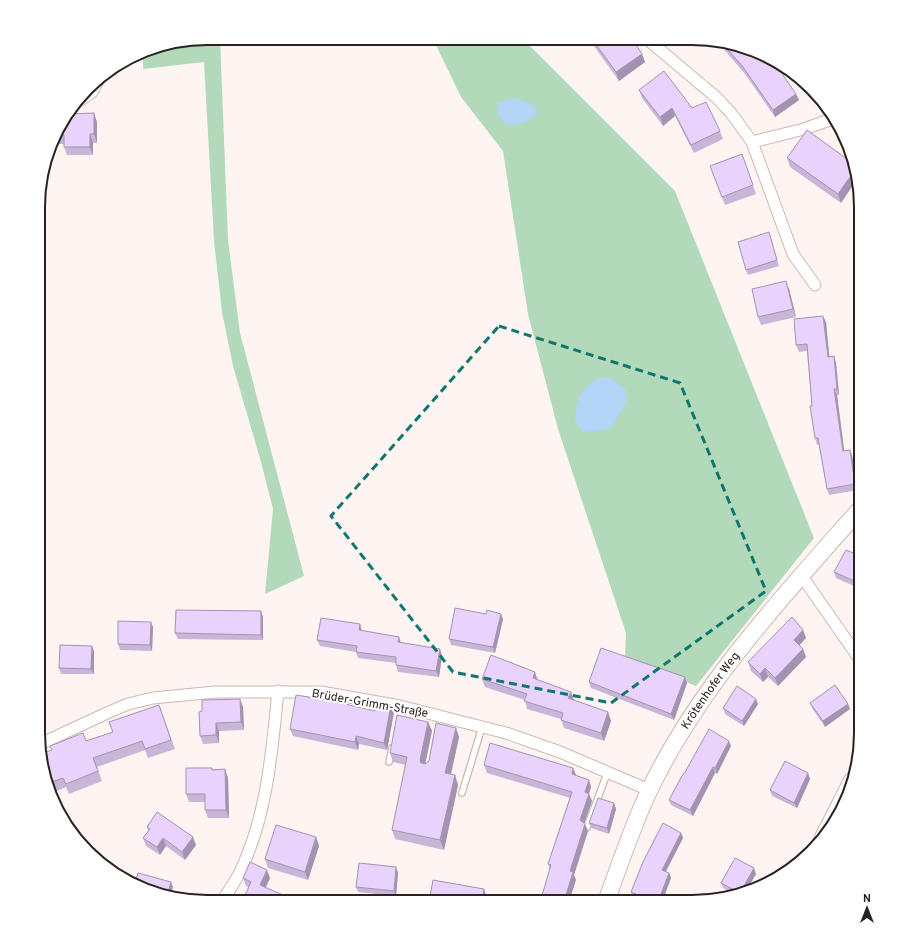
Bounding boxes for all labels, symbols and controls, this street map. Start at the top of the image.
street label: Krötenhofer Weg [678,649,744,733]
street label: Brüder-Grimm-Straße [310,686,429,722]
north arrow [847,888,887,928]
text: N [863,892,871,906]

